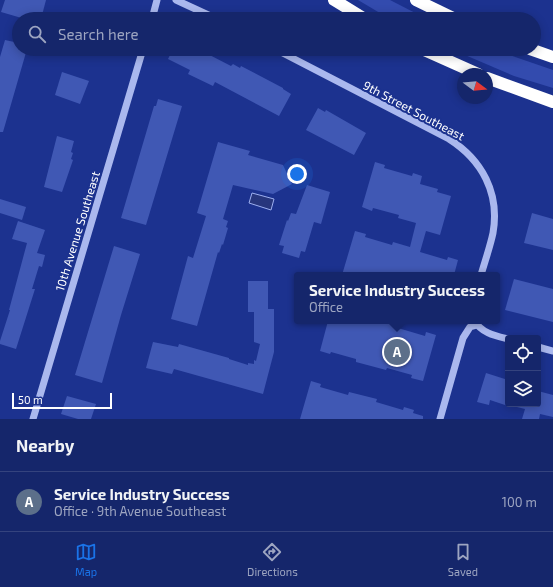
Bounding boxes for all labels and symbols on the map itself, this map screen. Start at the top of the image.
north arrow [457,68,493,104]
street label: 9th Street Southeast [361,77,467,143]
your location [287,164,307,184]
street label: 10th Avenue Southeast [52,169,102,293]
pin: A [384,337,410,367]
scale bar [12,391,112,410]

